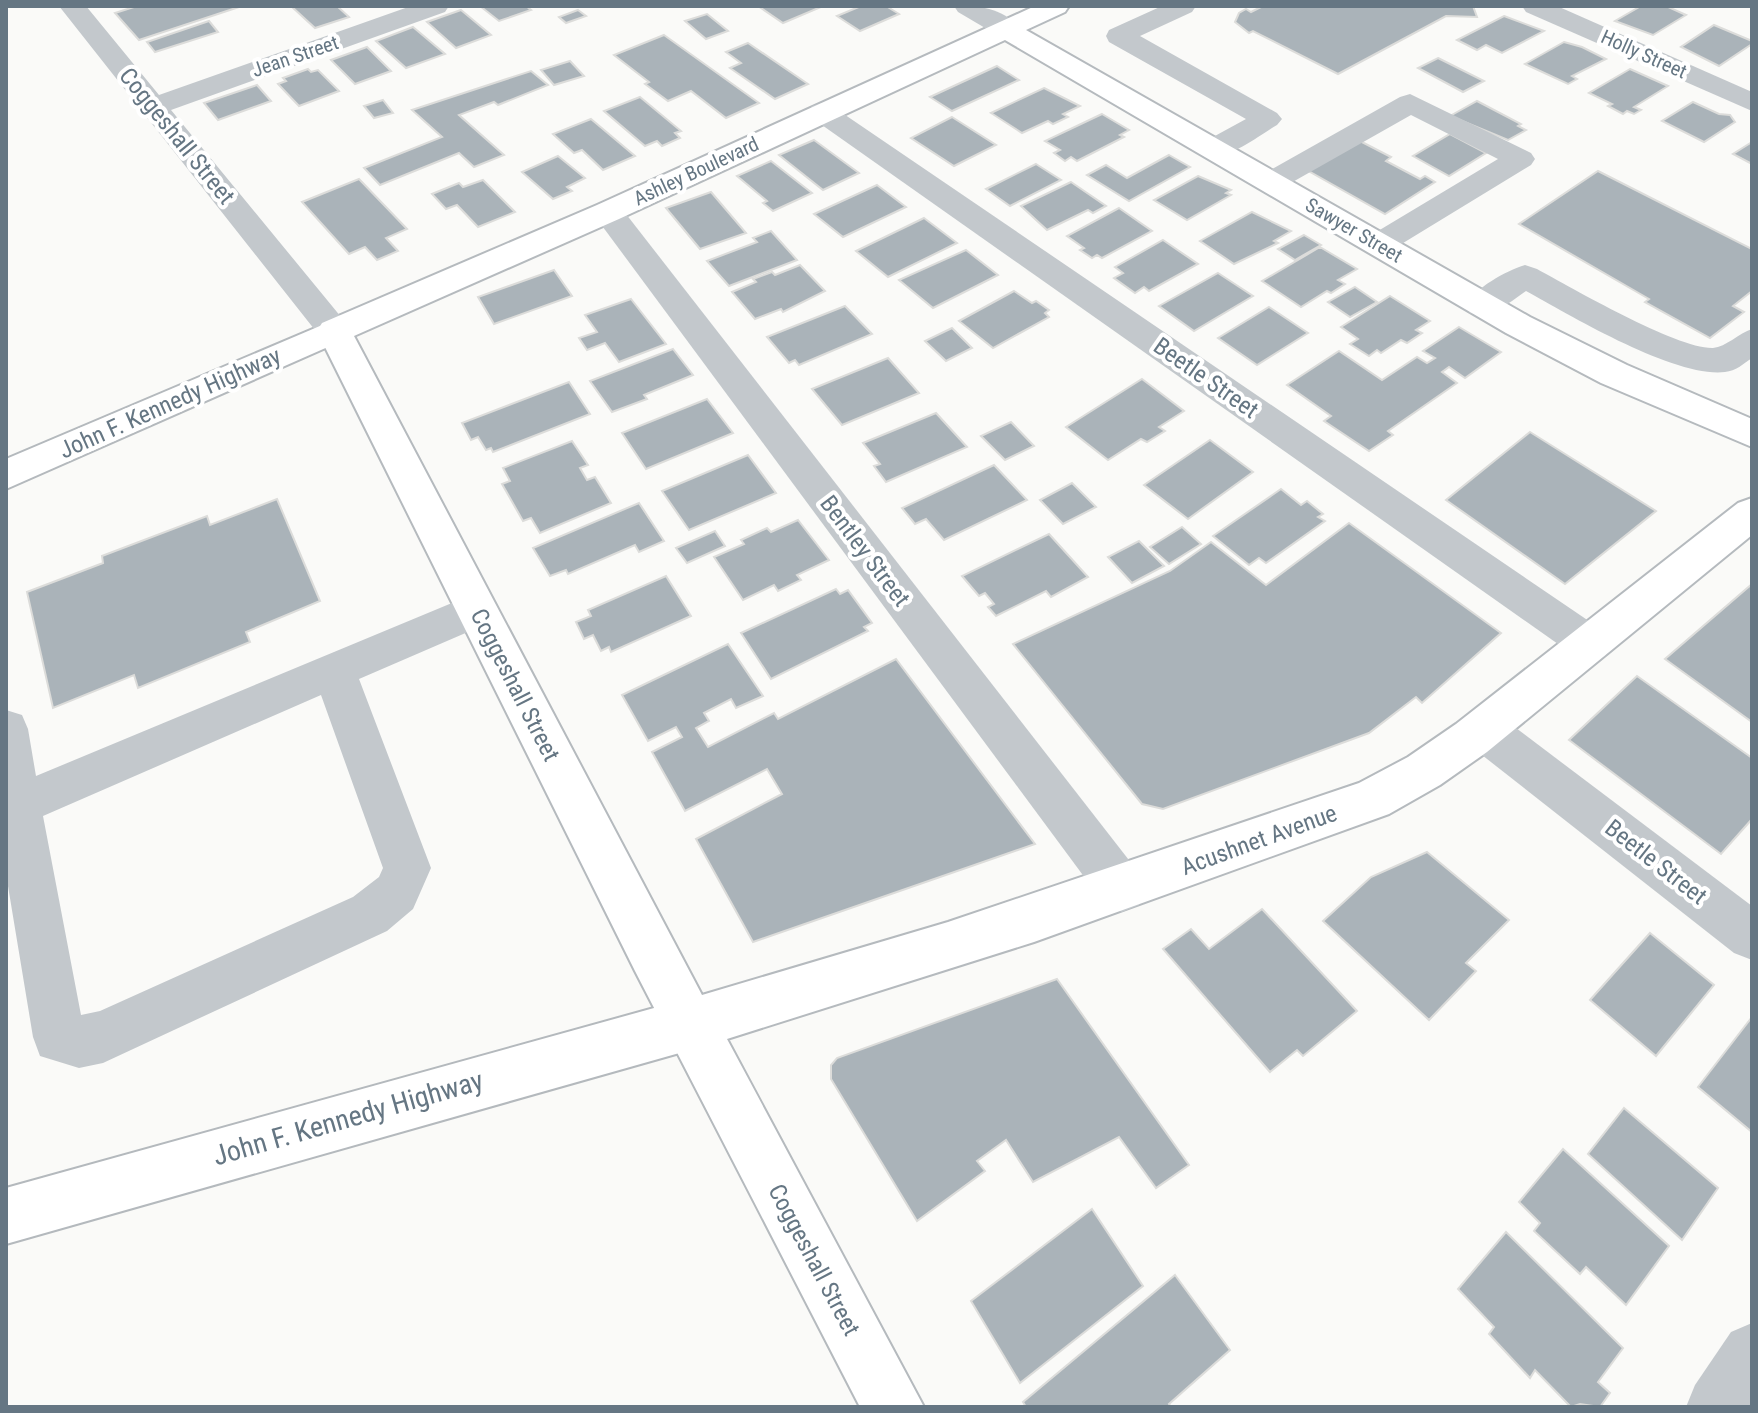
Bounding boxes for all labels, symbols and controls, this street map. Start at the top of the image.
street label: Holly Street [1597,24,1691,84]
street label: Jean Street [249,30,341,82]
street label: Coggeshall Street [113,62,241,210]
street label: Ashley Boulevard [630,132,762,210]
street label: Sawyer Street [1301,193,1407,267]
street label: Beetle Street [1148,332,1264,424]
street label: John F. Kennedy Highway [55,341,285,465]
street label: Bentley Street [814,490,916,612]
street label: Coggeshall Street [465,604,565,766]
street label: Acushnet Avenue [1177,799,1341,881]
street label: Beetle Street [1600,814,1712,910]
street label: John F. Kennedy Highway [209,1064,487,1172]
street label: Coggeshall Street [762,1180,866,1340]

